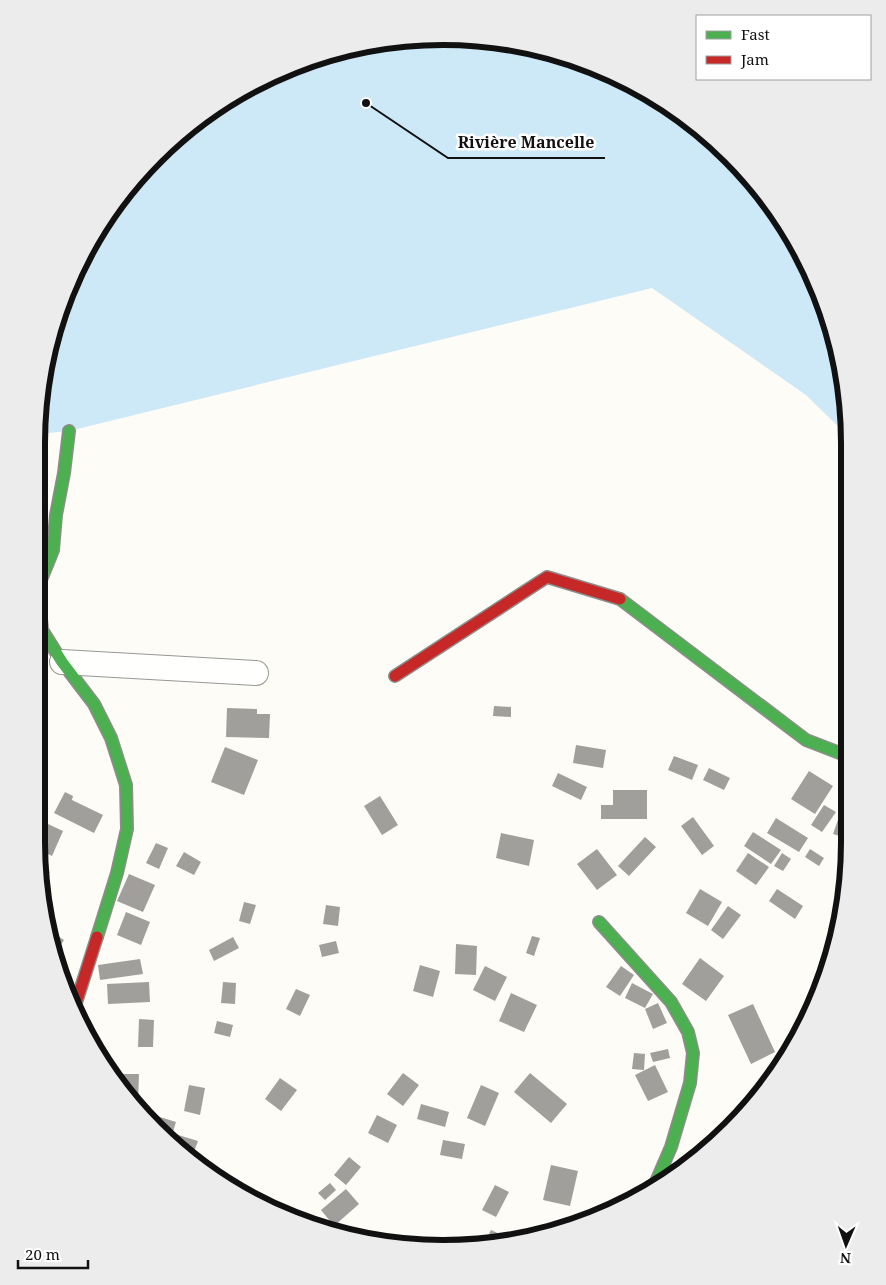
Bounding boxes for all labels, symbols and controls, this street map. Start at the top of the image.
legend [696,15,871,80]
text: Fast [741,24,770,44]
text: Jam [740,49,769,69]
callout: Rivière Mancelle [448,127,605,158]
text: Rivière Mancelle [458,131,594,153]
north arrow [821,1220,871,1270]
scale bar [18,1238,88,1270]
text: 20 m [25,1244,60,1264]
text: N [840,1249,851,1268]

